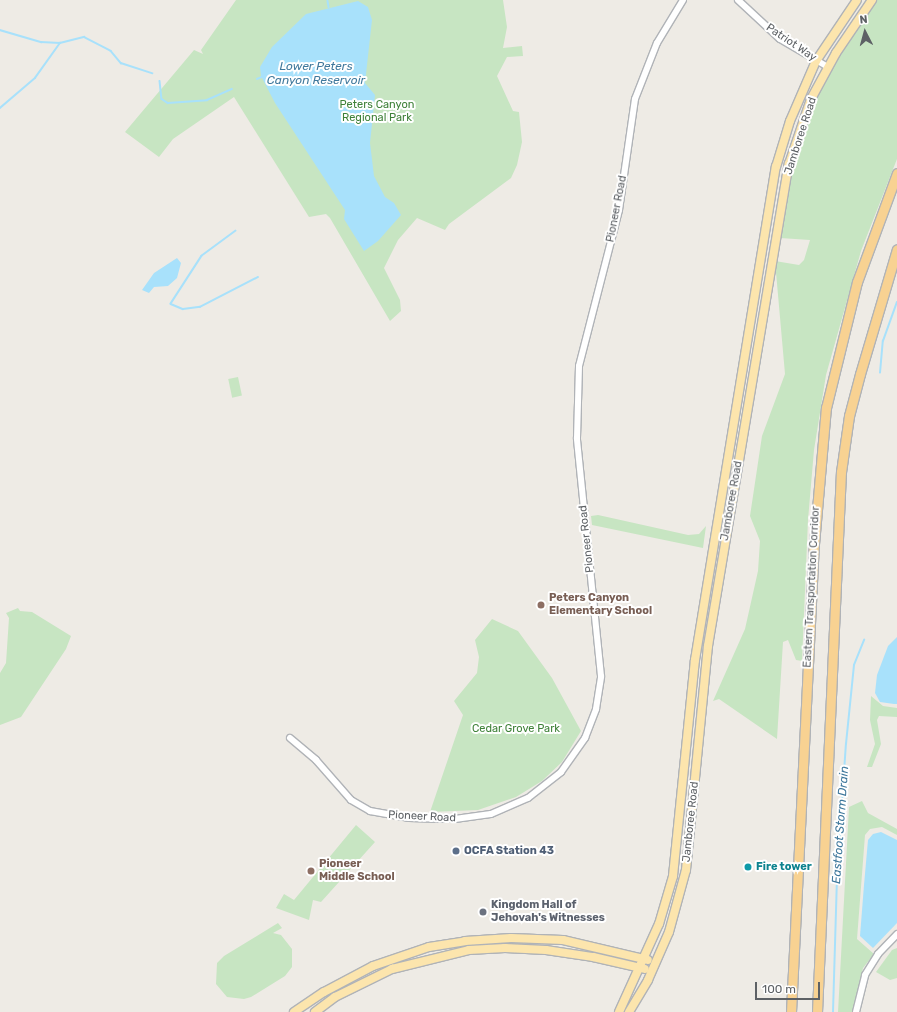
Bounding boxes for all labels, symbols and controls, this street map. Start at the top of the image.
north arrow [845,12,885,52]
text: N [859,13,868,26]
street label: Patriot Way [763,21,819,65]
water label: Lower Peters Canyon Reservoir [267,60,365,88]
street label: Jamboree Road [782,96,820,176]
park label: Peters Canyon Regional Park [340,99,414,125]
street label: Pioneer Road [604,174,630,244]
street label: Jamboree Road [718,460,746,542]
street label: Pioneer Road [577,505,597,573]
street label: Eastern Transportation Corridor [801,506,823,668]
place label: Peters Canyon Elementary School [549,592,652,618]
marker: Peters Canyon Elementary School [536,600,546,610]
park label: Cedar Grove Park [472,722,560,736]
water label: Eastfoot Storm Drain [830,766,852,884]
street label: Jamboree Road [680,781,702,863]
street label: Pioneer Road [388,809,456,825]
place label: OCFA Station 43 [464,844,554,858]
marker: OCFA Station 43 [451,846,461,856]
place label: Pioneer Middle School [319,858,395,884]
place label: Fire tower [756,860,812,874]
marker: Fire tower [743,862,753,872]
marker: Pioneer Middle School [306,866,316,876]
place label: Kingdom Hall of Jehovah's Witnesses [491,899,605,925]
marker: Kingdom Hall of Jehovah's Witnesses [478,907,488,917]
scale bar [757,974,822,1000]
text: 100 m [762,982,796,996]

